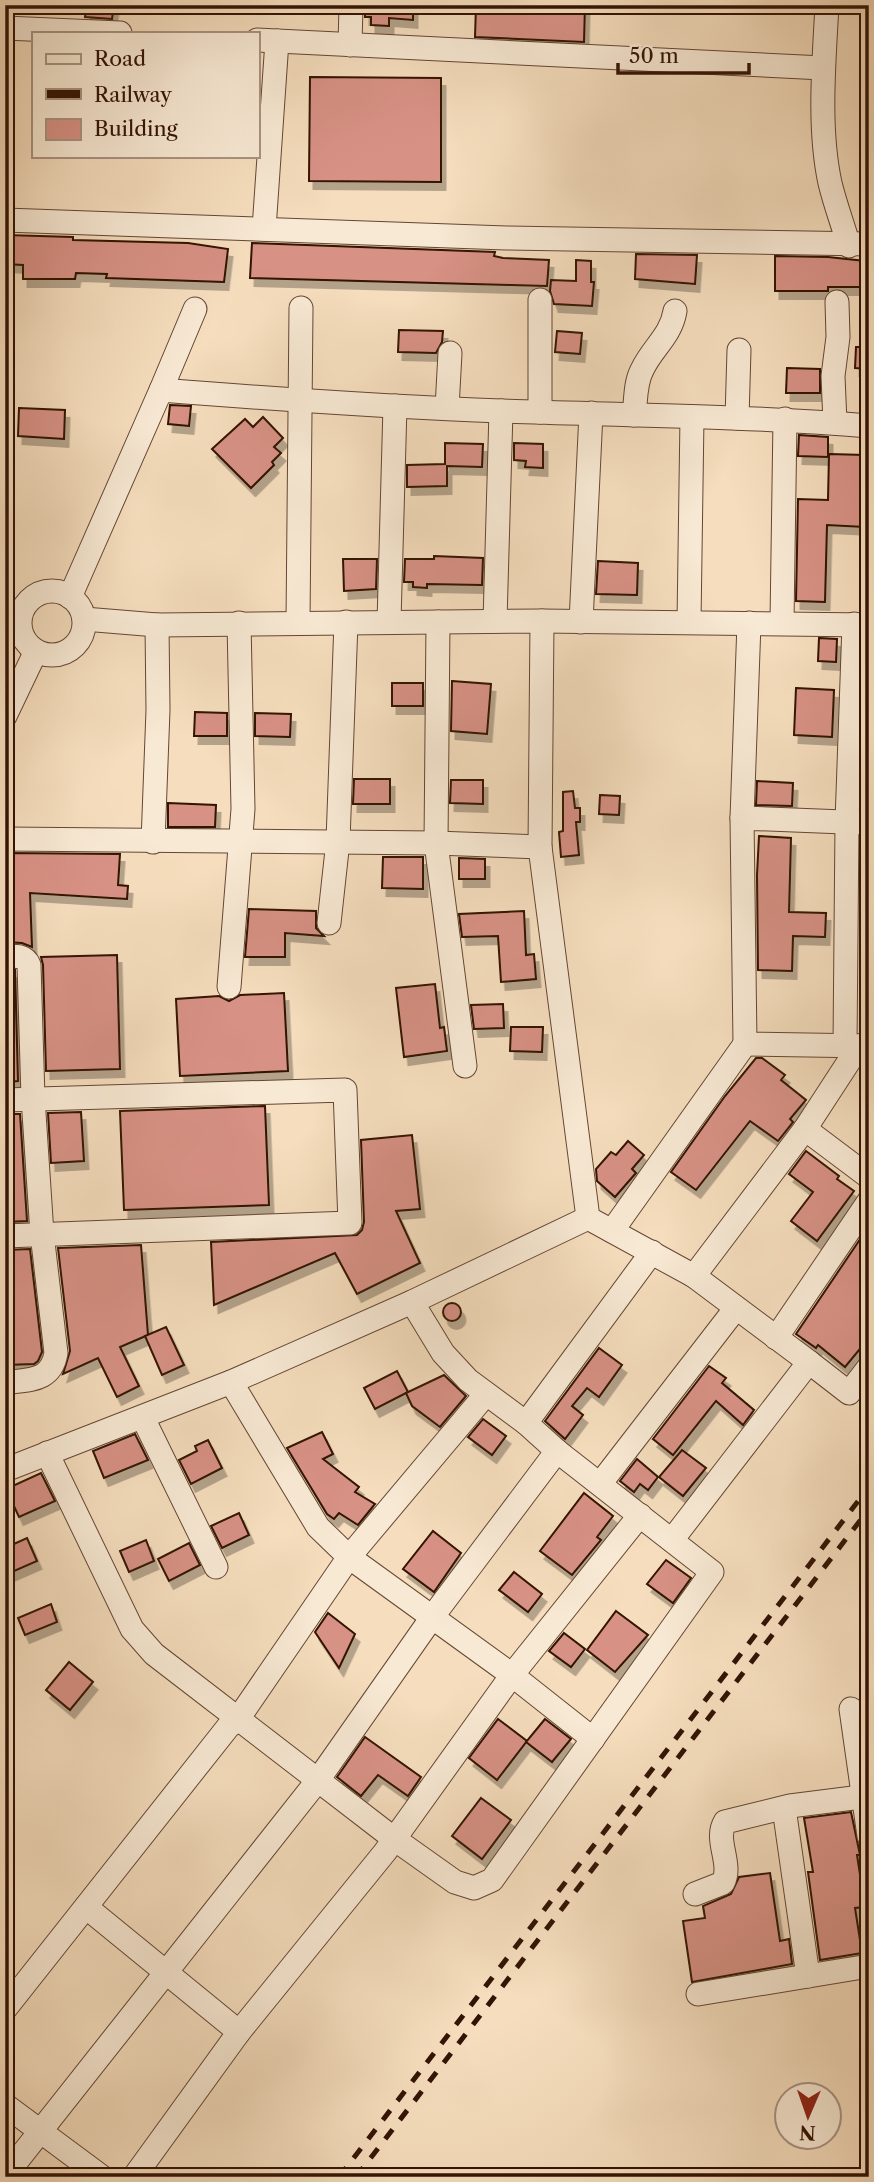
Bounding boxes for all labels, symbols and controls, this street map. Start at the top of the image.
legend [32,32,259,158]
scale bar [618,32,750,76]
text: 50 m [629,43,679,68]
text: Road [94,46,146,71]
text: Railway [94,82,172,107]
text: Building [94,116,179,141]
north arrow [772,2080,842,2150]
text: N [799,2121,816,2144]

